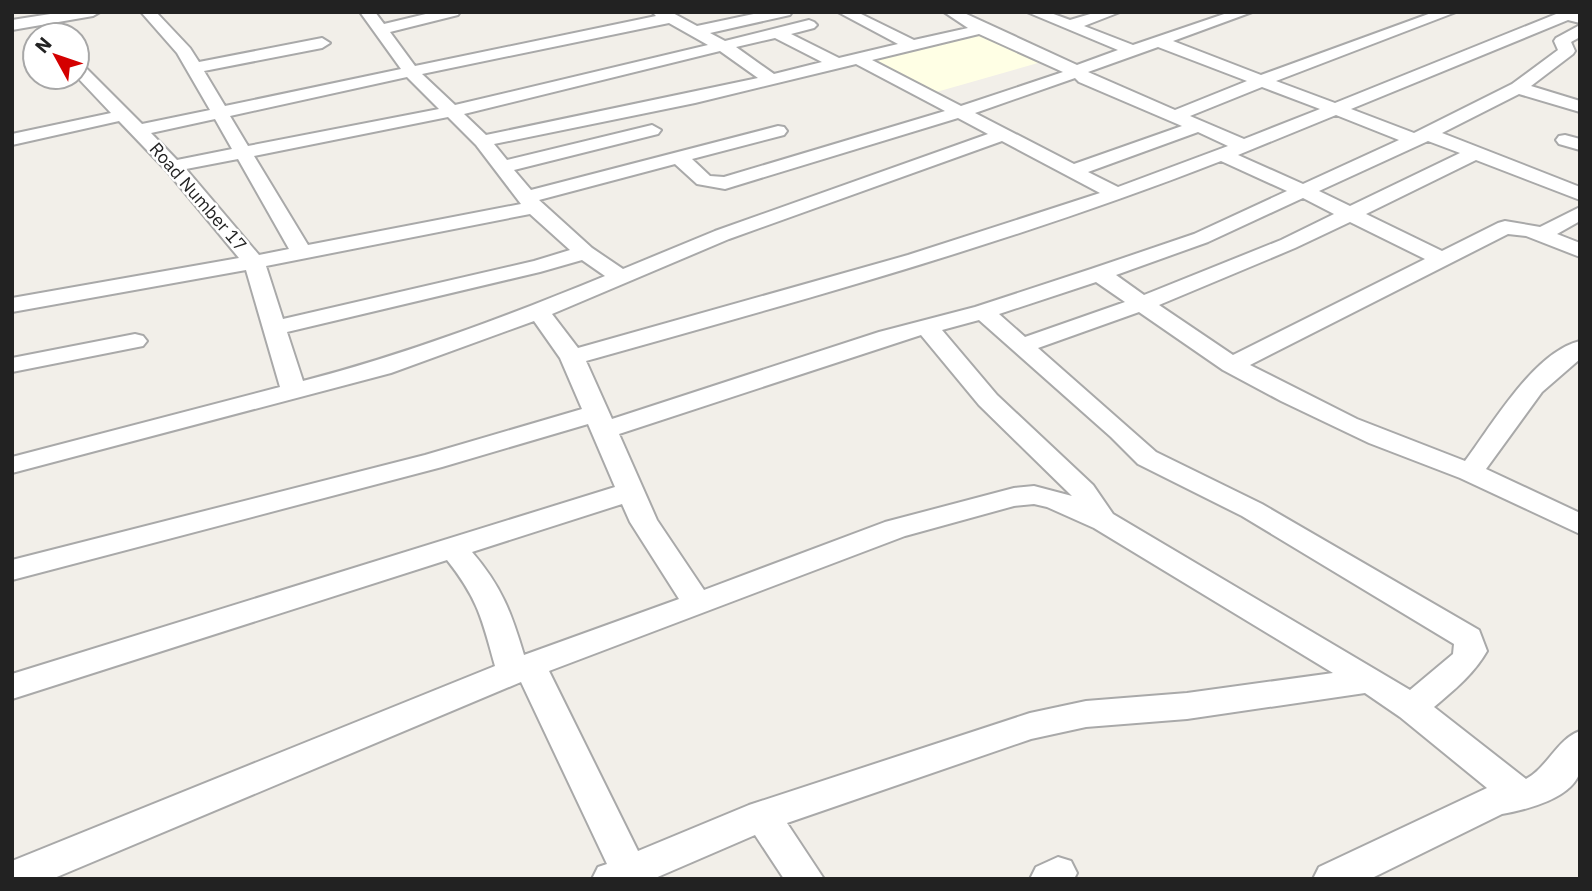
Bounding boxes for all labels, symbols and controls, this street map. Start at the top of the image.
north arrow [21,21,91,91]
text: N [29,32,57,58]
street label: Road Number 17 [145,137,252,256]

